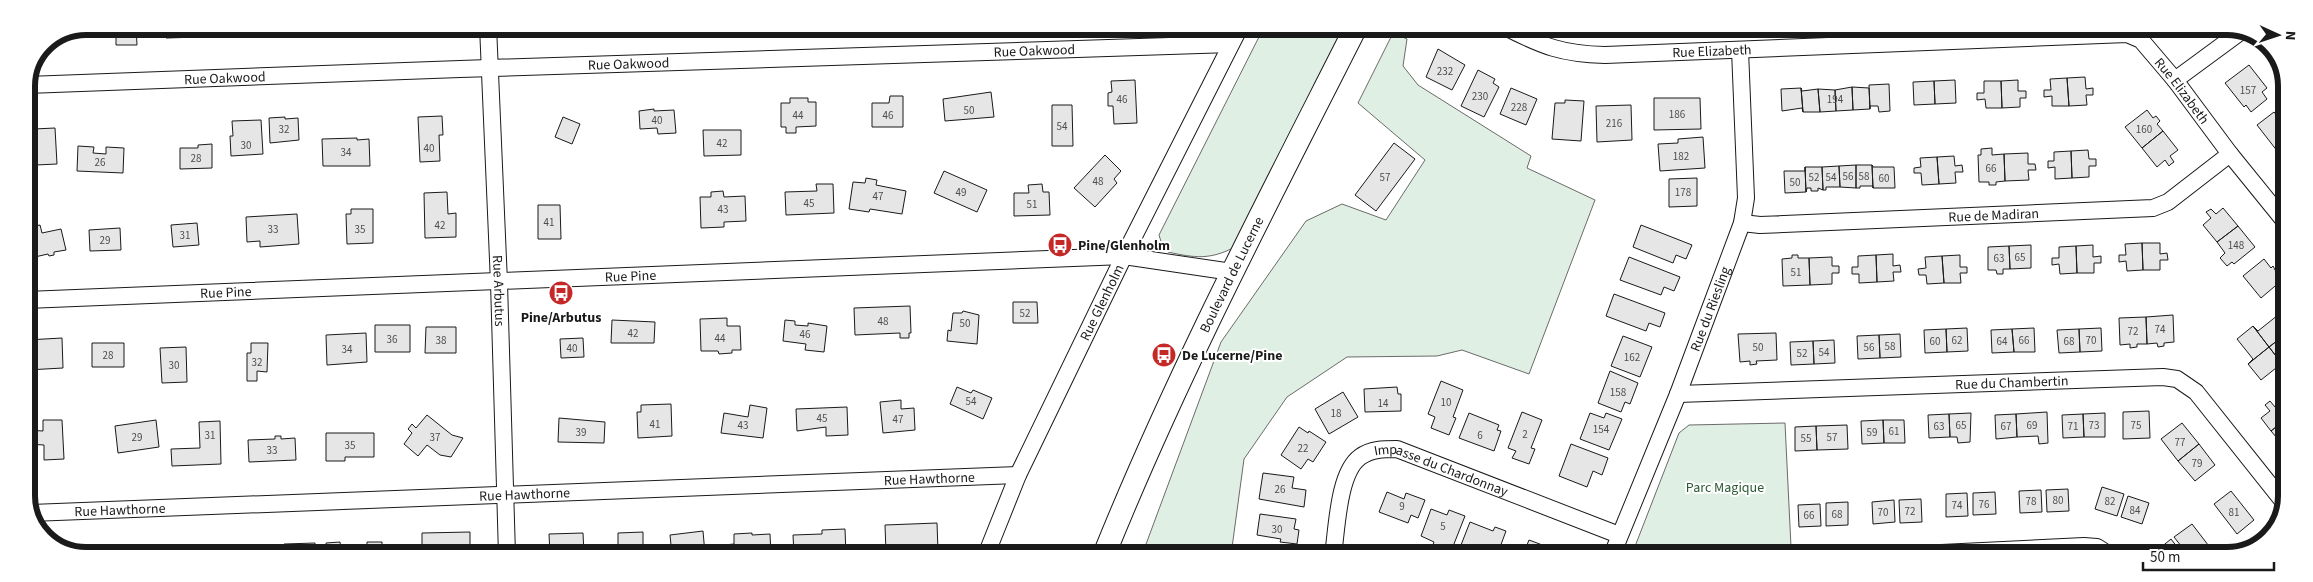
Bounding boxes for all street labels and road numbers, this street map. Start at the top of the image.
street label: Rue Oakwood [993,40,1076,63]
street label: Rue Elizabeth [1672,40,1752,63]
street label: Rue Oakwood [588,53,670,76]
street label: Rue Elizabeth [2149,54,2214,129]
street label: Rue Oakwood [184,67,266,90]
street label: Rue de Madiran [1948,204,2039,228]
street label: Boulevard de Lucerne [1195,214,1269,336]
street label: Rue Arbutus [487,255,509,327]
street label: Rue Glenholm [1075,261,1129,344]
street label: Rue du Riesling [1686,264,1736,355]
street label: Rue Pine [604,266,657,288]
street label: Rue Pine [200,282,252,304]
street label: Rue du Chambertin [1955,371,2069,395]
street label: Impasse du Chardonnay [1372,440,1511,502]
street label: Rue Hawthorne [883,468,975,491]
street label: Rue Hawthorne [479,483,571,507]
street label: Rue Hawthorne [74,499,166,522]

